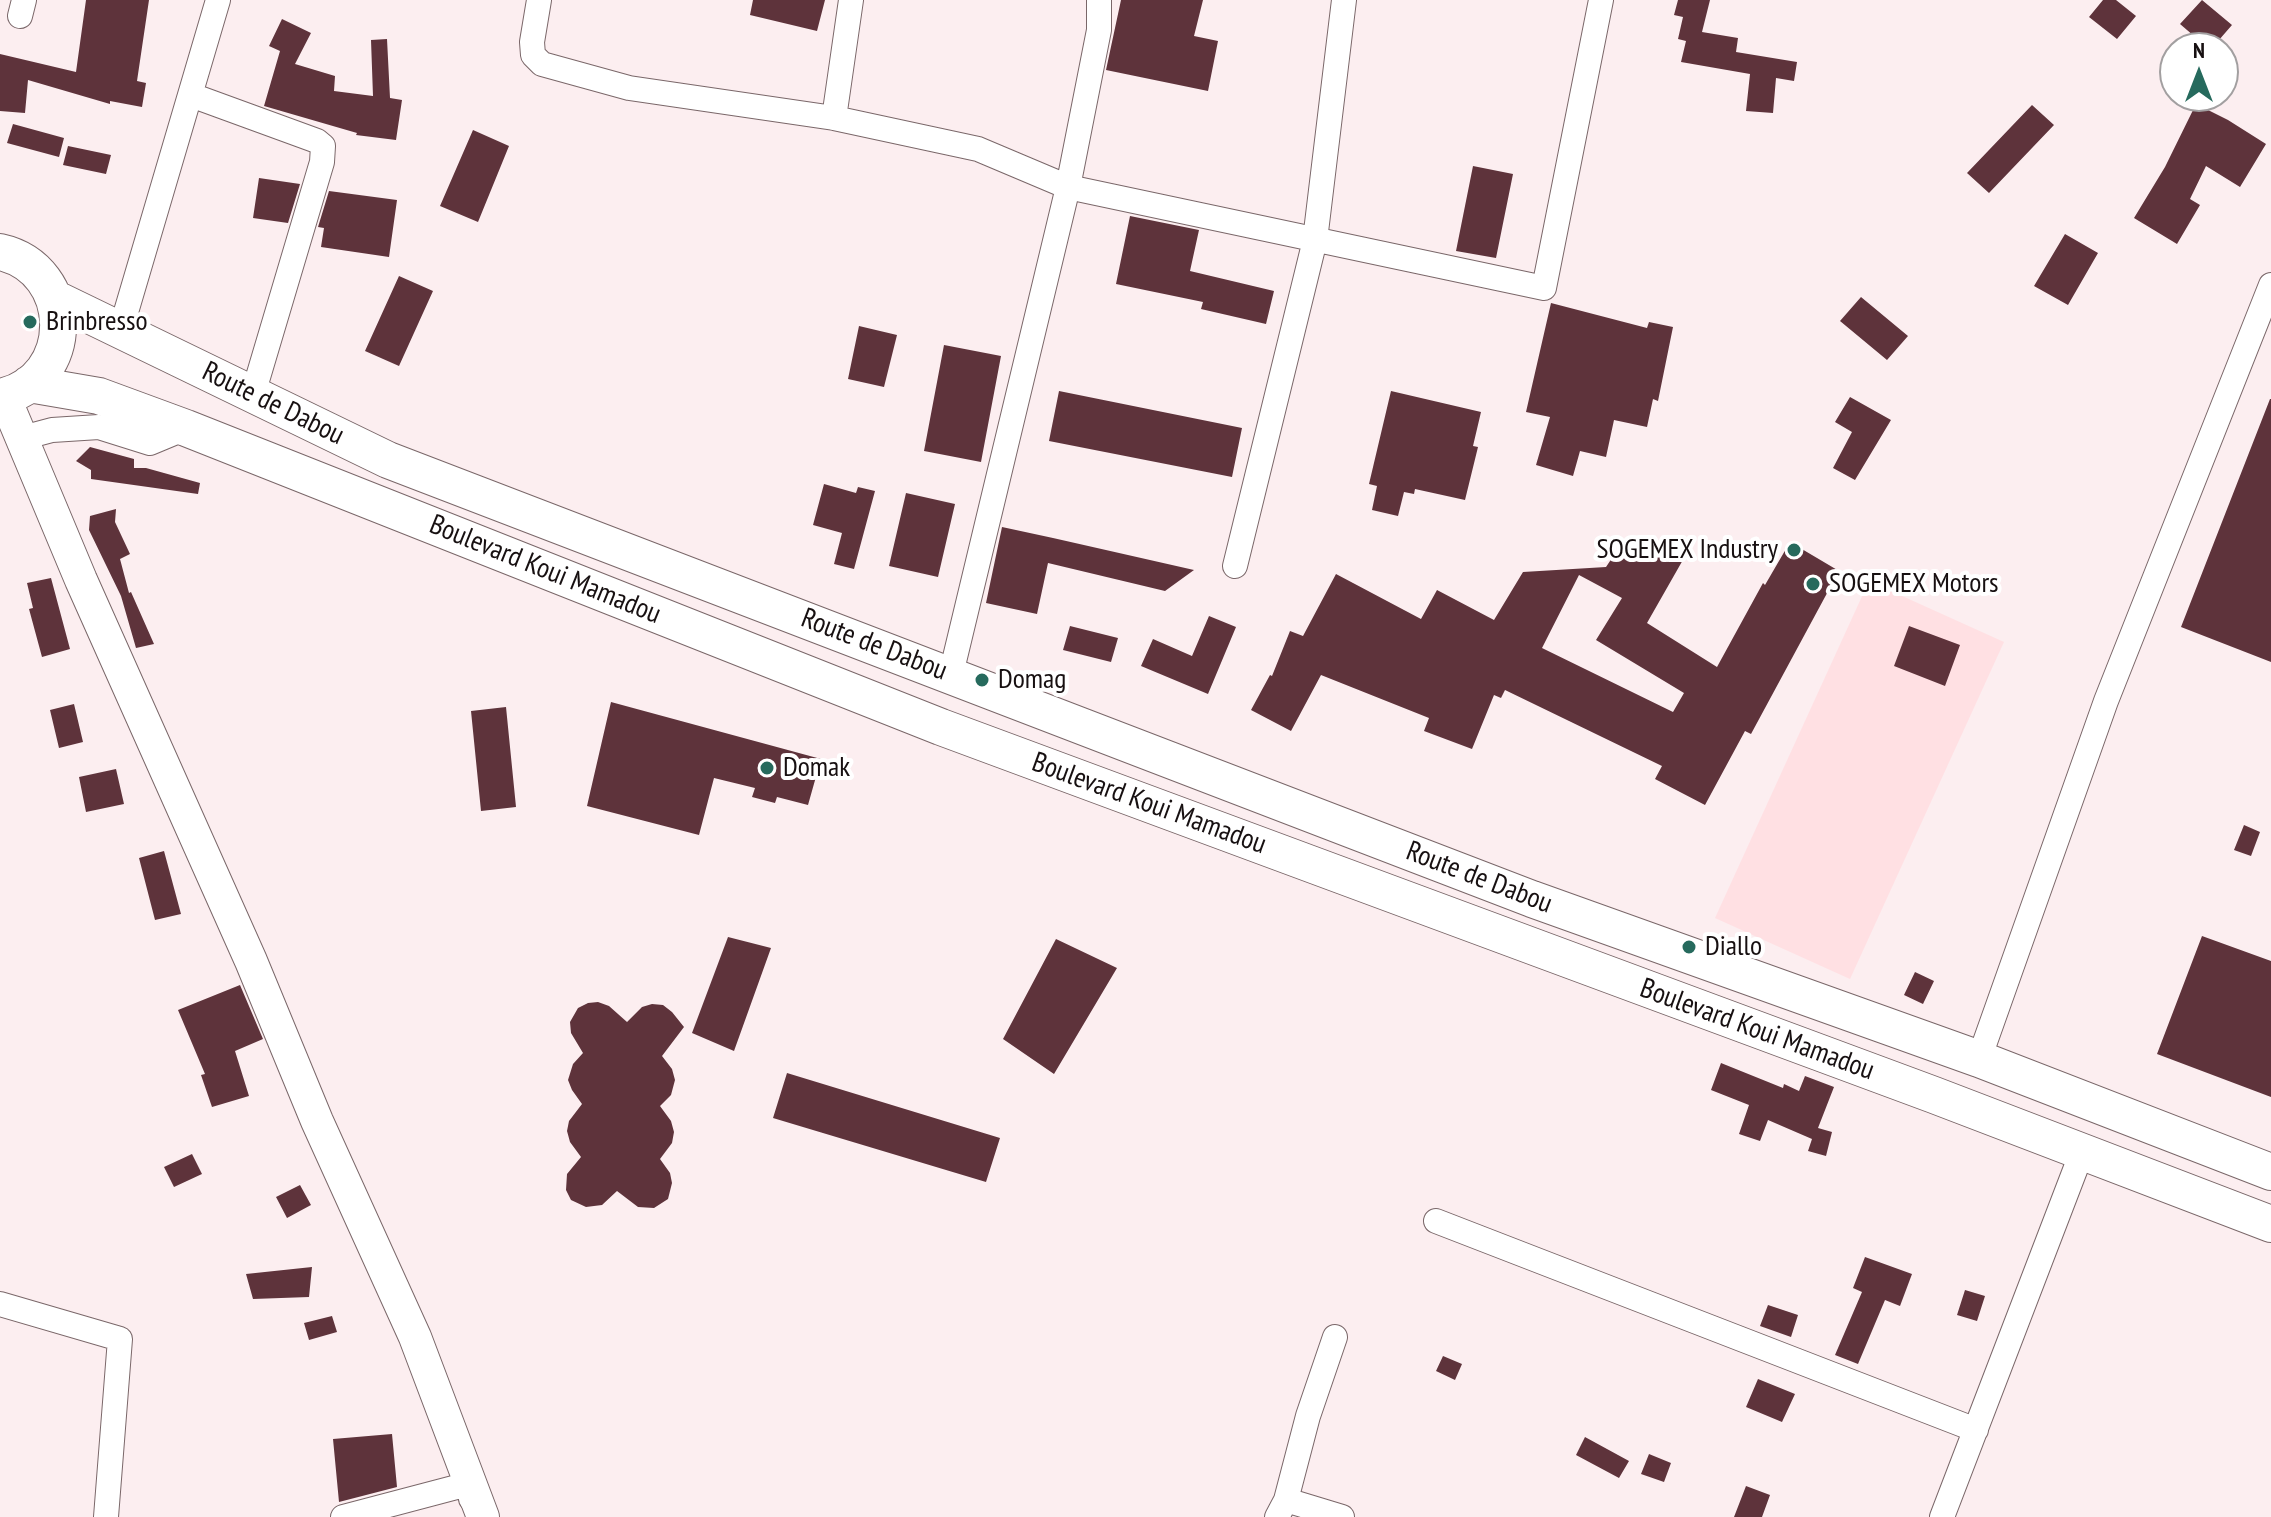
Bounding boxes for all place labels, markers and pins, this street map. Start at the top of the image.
place label: Brinbresso [46,305,148,339]
marker: Brinbresso [21,313,39,331]
place label: SOGEMEX Industry [1597,533,1778,567]
marker: SOGEMEX Industry [1785,541,1803,559]
place label: SOGEMEX Motors [1829,567,1999,601]
marker: SOGEMEX Motors [1804,575,1822,593]
place label: Domag [998,663,1066,697]
marker: Domag [973,671,991,689]
place label: Domak [783,751,850,785]
marker: Domak [758,759,776,777]
place label: Diallo [1705,930,1762,964]
marker: Diallo [1680,938,1698,956]

